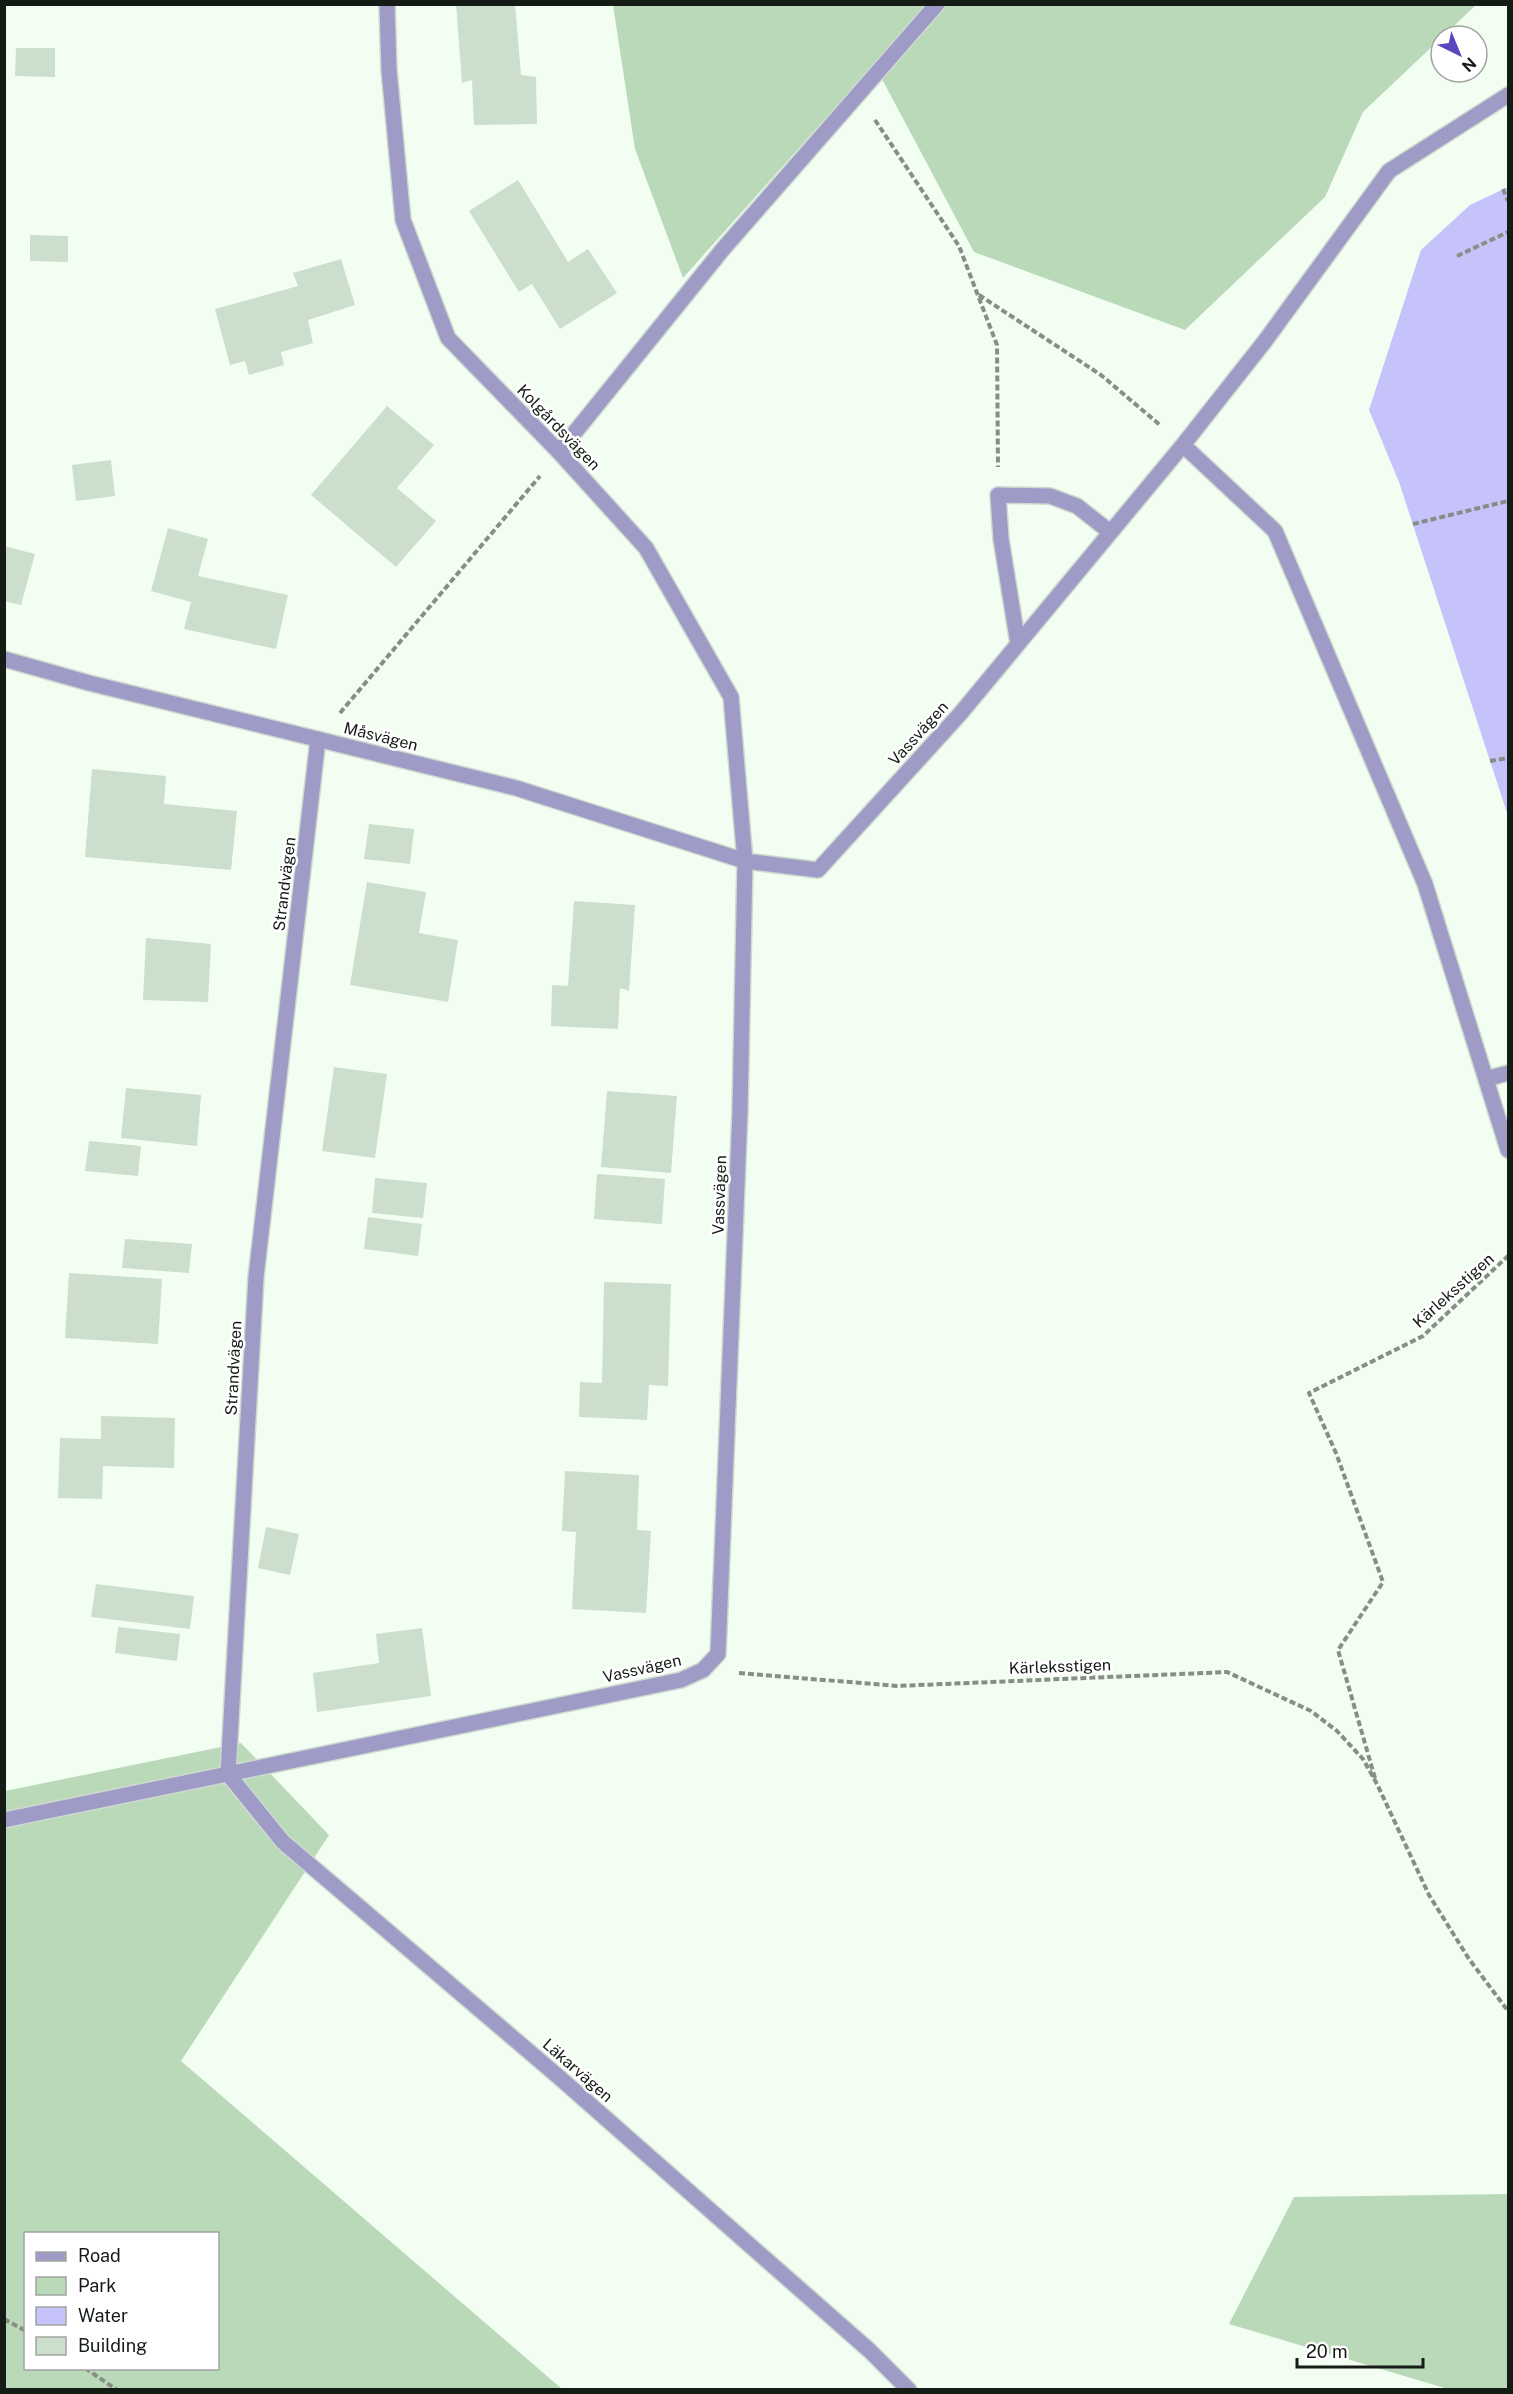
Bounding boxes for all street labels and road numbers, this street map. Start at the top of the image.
street label: Kolgårdsvägen [513,381,604,474]
street label: Vassvägen [885,697,952,769]
street label: Måsvägen [342,718,420,755]
street label: Strandvägen [269,836,300,932]
street label: Vassvägen [709,1155,730,1235]
street label: Kärleksstigen [1409,1249,1498,1332]
street label: Strandvägen [222,1320,245,1416]
street label: Vassvägen [601,1650,683,1687]
street label: Kärleksstigen [1009,1655,1111,1678]
street label: Läkarvägen [539,2035,617,2106]

